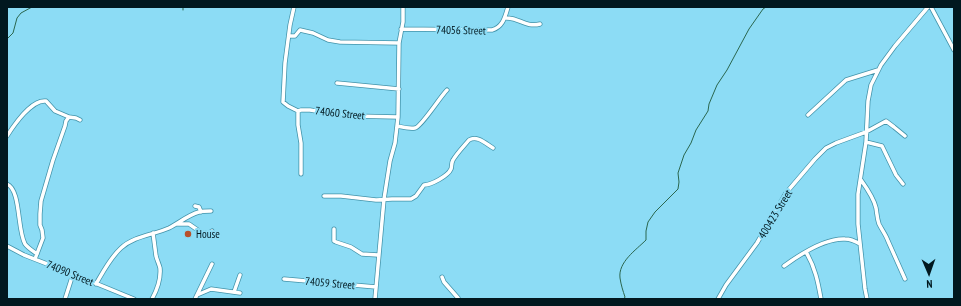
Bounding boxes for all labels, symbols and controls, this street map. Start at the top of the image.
street label: 74056 Street [436,23,486,37]
street label: 74060 Street [314,103,366,123]
street label: 400423 Street [755,187,795,241]
place label: House [196,227,220,241]
marker: House [183,229,193,239]
north arrow [909,254,949,294]
street label: 74090 Street [44,257,96,289]
street label: 74059 Street [305,274,355,292]
text: N [926,277,933,291]

